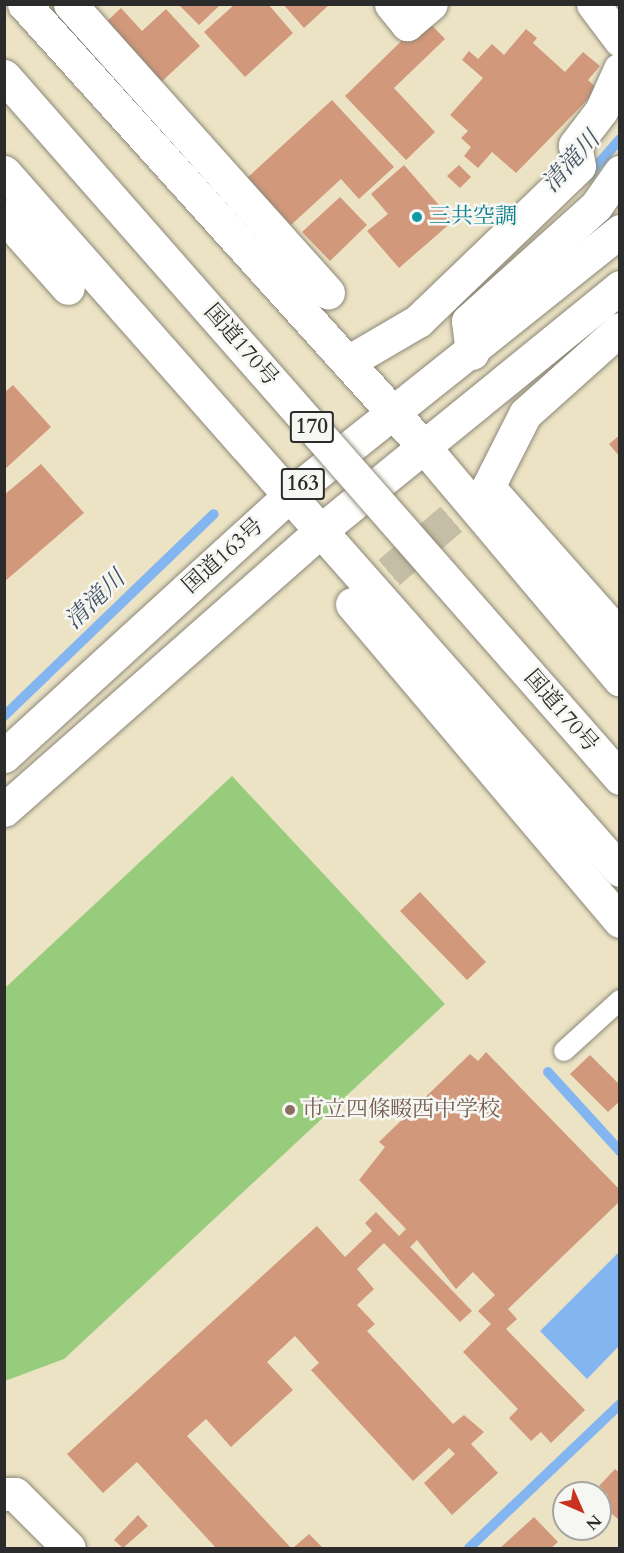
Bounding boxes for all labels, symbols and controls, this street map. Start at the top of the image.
water label: 清滝川 [536,126,606,198]
place label: 三共空調 [429,204,517,230]
marker: 三共空調 [410,210,424,224]
street label: 国道170号 [198,299,284,391]
road number: 170 [290,409,334,445]
road number: 163 [280,466,326,502]
street label: 国道163号 [177,513,269,599]
water label: 清滝川 [59,565,131,635]
street label: 国道170号 [518,665,604,757]
place label: 市立四條畷西中学校 [302,1097,500,1123]
marker: 市立四條畷西中学校 [283,1103,297,1117]
north arrow [552,1481,612,1541]
text: N [581,1510,606,1535]

